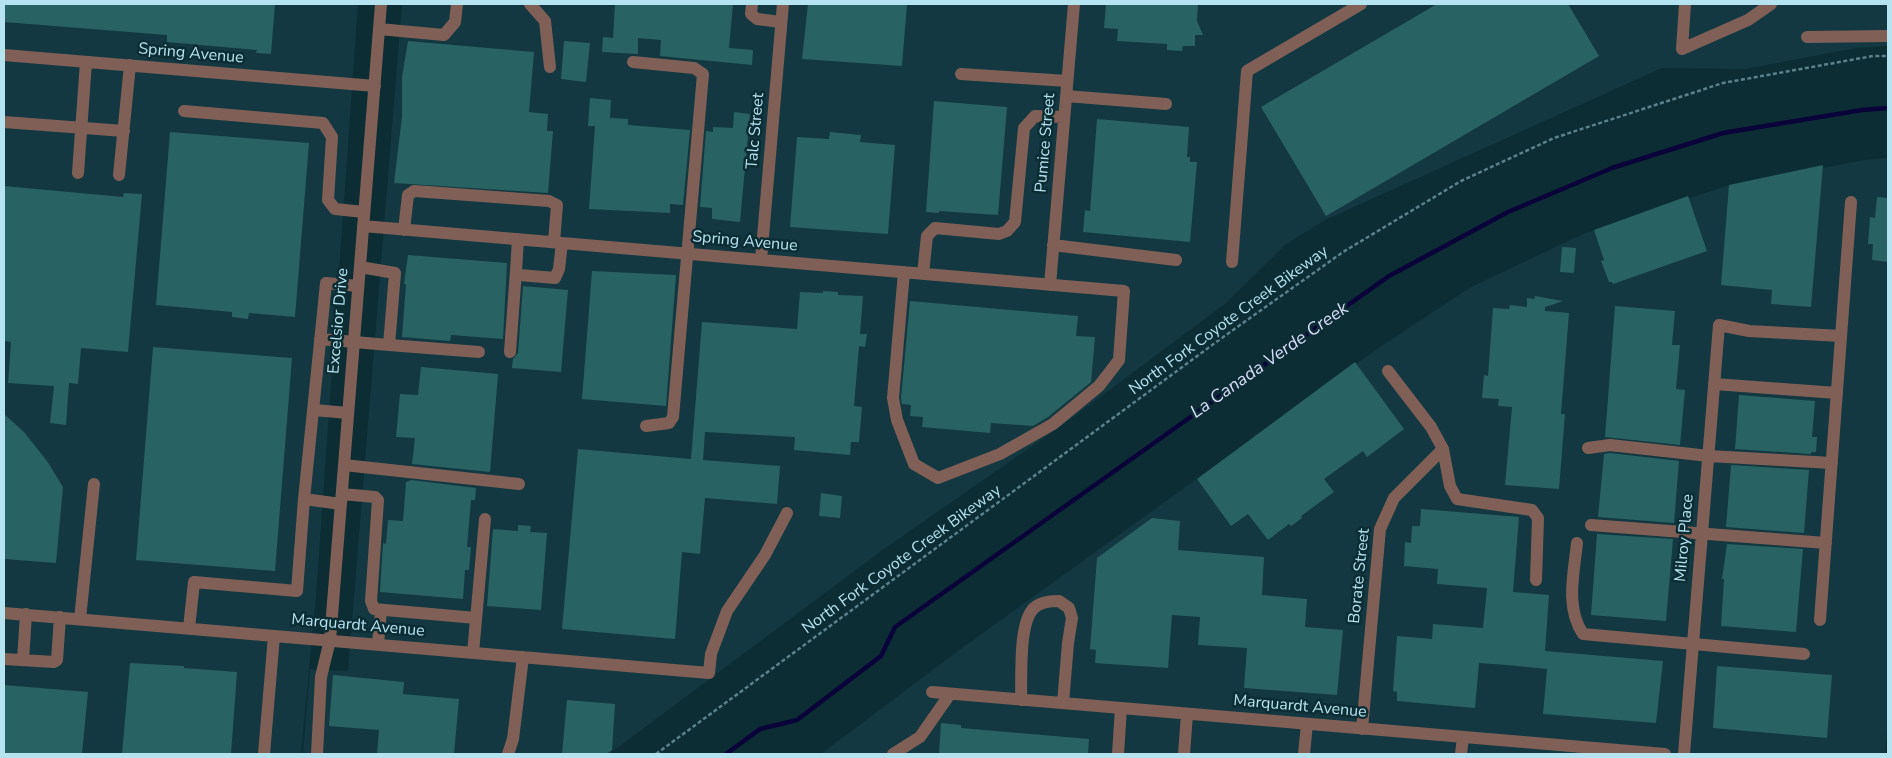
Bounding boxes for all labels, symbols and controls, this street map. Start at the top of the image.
street label: Spring Avenue [138,40,244,68]
street label: Talc Street [743,92,769,170]
street label: Pumice Street [1032,92,1060,194]
street label: Spring Avenue [692,228,798,256]
street label: North Fork Coyote Creek Bikeway [1126,242,1332,400]
street label: Excelsior Drive [325,267,353,375]
water label: La Canada Verde Creek [1187,298,1353,424]
street label: North Fork Coyote Creek Bikeway [799,481,1005,639]
street label: Milroy Place [1672,493,1698,583]
street label: Borate Street [1345,527,1375,625]
street label: Marquardt Avenue [291,611,425,641]
street label: Marquardt Avenue [1233,692,1367,722]

